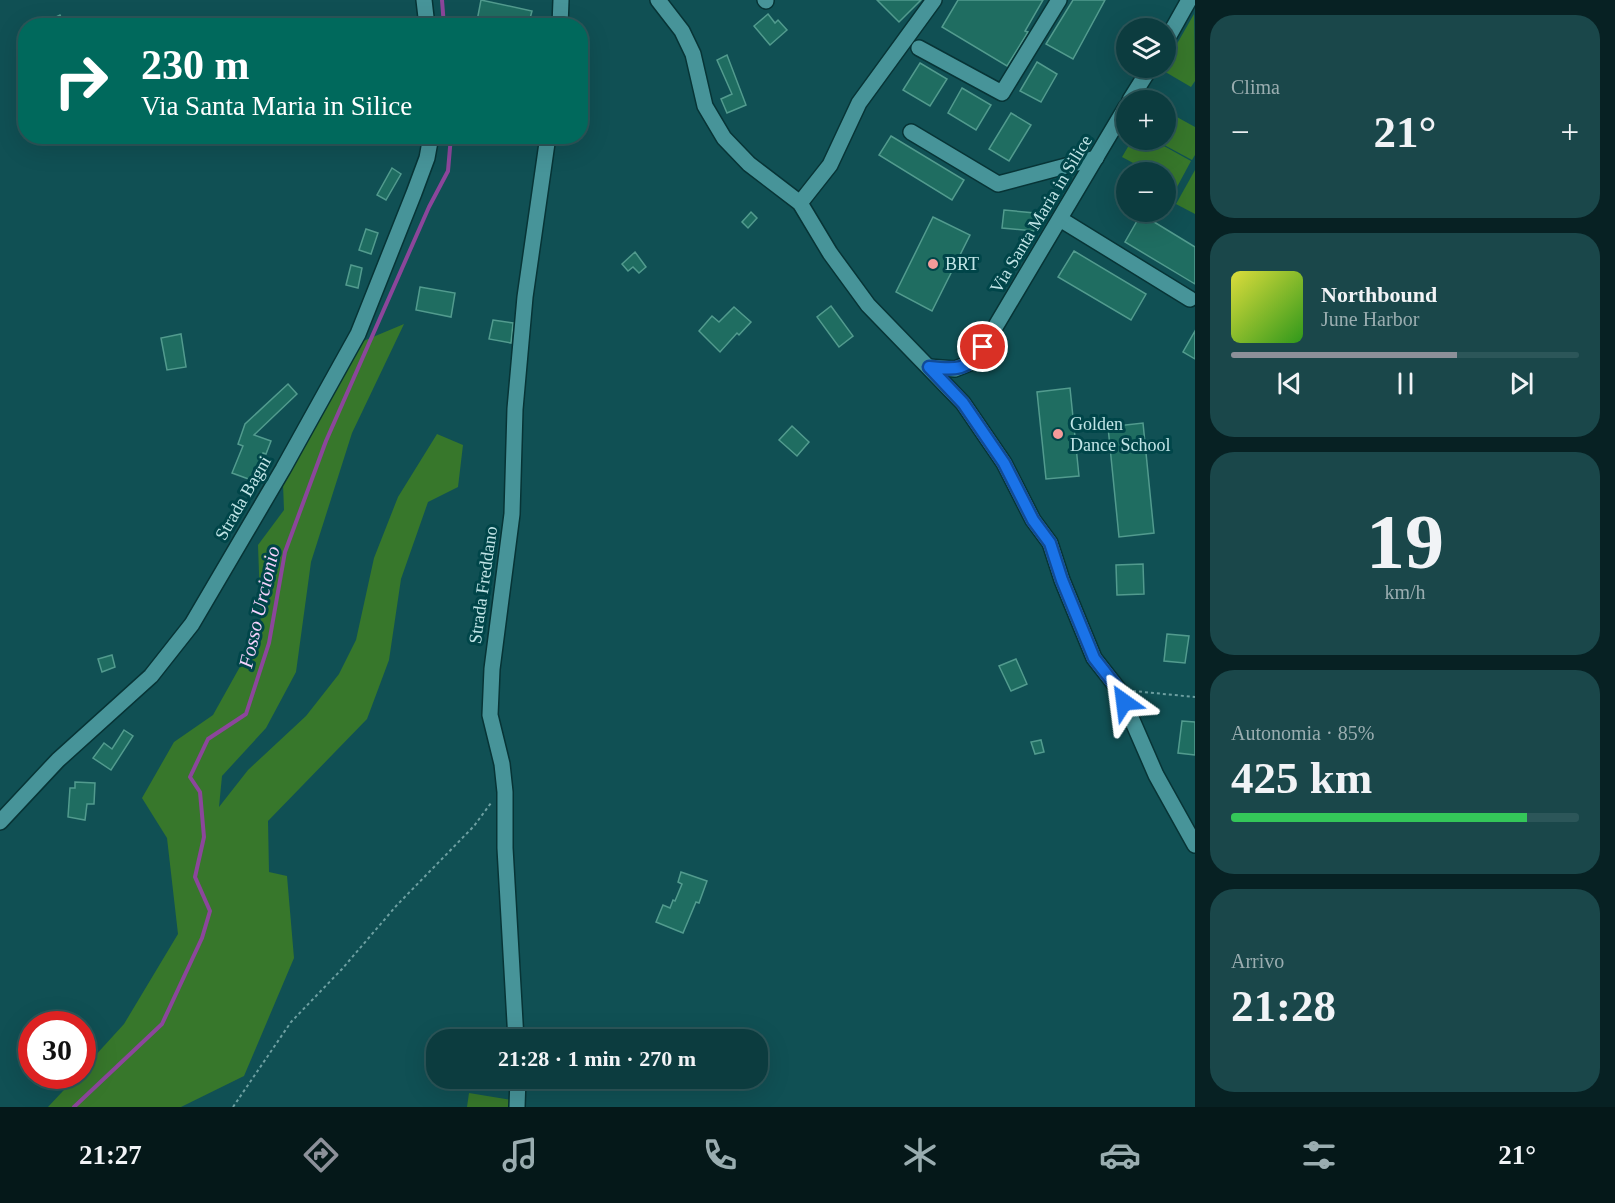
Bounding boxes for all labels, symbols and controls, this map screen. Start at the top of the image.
map controls [1116,18,1176,222]
button: layers [1116,18,1176,78]
icon: right [42,42,120,120]
text: 230 m [141,42,250,88]
text: Clima [1231,76,1280,98]
button: + [1116,90,1176,150]
text: Via Santa Maria in Silice [141,91,412,121]
text: 21° [1374,107,1437,157]
text: − [1231,114,1250,150]
text: + [1560,114,1579,150]
street label: Via Santa Maria in Silice [986,131,1096,297]
button: − [1116,162,1176,222]
place label: BRT [945,254,979,274]
marker: BRT [926,257,940,271]
text: Northbound [1321,282,1437,307]
text: June Harbor [1321,308,1419,330]
pin [957,321,1008,372]
icon: arrive [966,330,999,363]
icon: previous [1273,367,1306,400]
icon: pause [1389,367,1422,400]
icon: next [1505,367,1538,400]
place label: Golden Dance School [1070,414,1170,455]
marker: Golden Dance School [1051,427,1065,441]
street label: Strada Bagni [211,453,275,543]
text: 19 [1366,498,1444,585]
street label: Strada Freddano [465,525,501,645]
water label: Fosso Urcionio [234,544,284,671]
text: km/h [1384,581,1426,603]
position arrow [1092,670,1156,734]
text: Autonomia · 85% [1231,722,1374,744]
text: 425 km [1231,753,1372,803]
text: Arrivo [1231,950,1284,972]
text: 21:28 [1231,981,1336,1031]
speed limit sign: 30 [18,1011,96,1089]
text: 21:28 · 1 min · 270 m [498,1046,696,1071]
icon: directions [300,1134,342,1176]
icon: music [499,1134,541,1176]
icon: phone [699,1134,741,1176]
icon: climate [899,1134,941,1176]
icon: car [1099,1134,1141,1176]
icon: filters [1298,1134,1340,1176]
text: 21:27 [79,1140,142,1170]
text: 21° [1498,1140,1536,1170]

